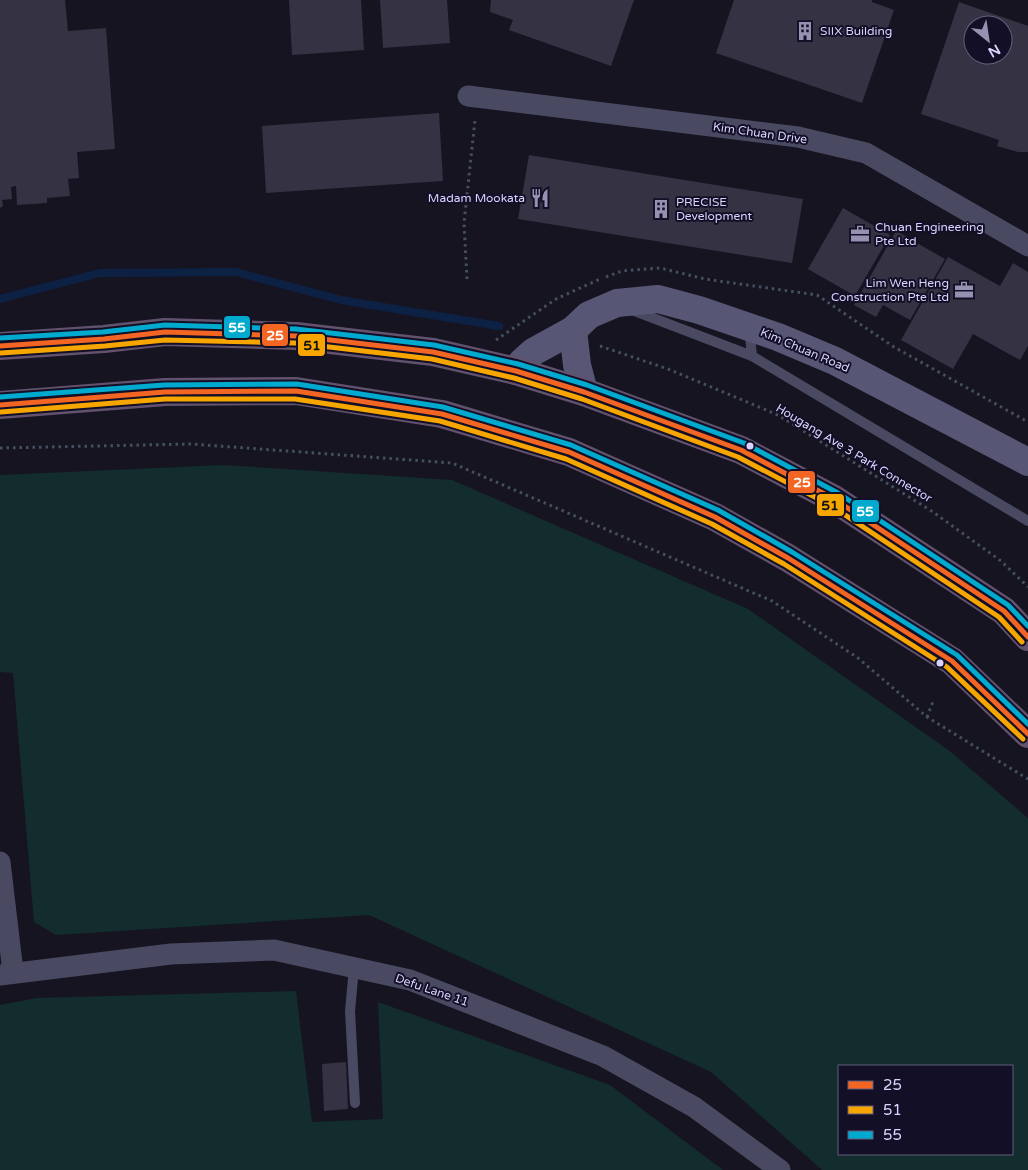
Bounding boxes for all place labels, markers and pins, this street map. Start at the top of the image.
building icon: SIIX Building [794,20,816,42]
place label: SIIX Building [820,24,892,38]
restaurant icon: Madam Mookata [529,187,551,209]
place label: Madam Mookata [428,191,525,205]
place label: PRECISE Development [676,195,752,223]
building icon: PRECISE Development [650,198,672,220]
place label: Chuan Engineering Pte Ltd [875,220,984,248]
office icon: Chuan Engineering Pte Ltd [849,223,871,245]
place label: Lim Wen Heng Construction Pte Ltd [831,276,949,304]
office icon: Lim Wen Heng Construction Pte Ltd [953,279,975,301]
unlabelled marker [745,441,755,451]
unlabelled marker [935,658,945,668]

